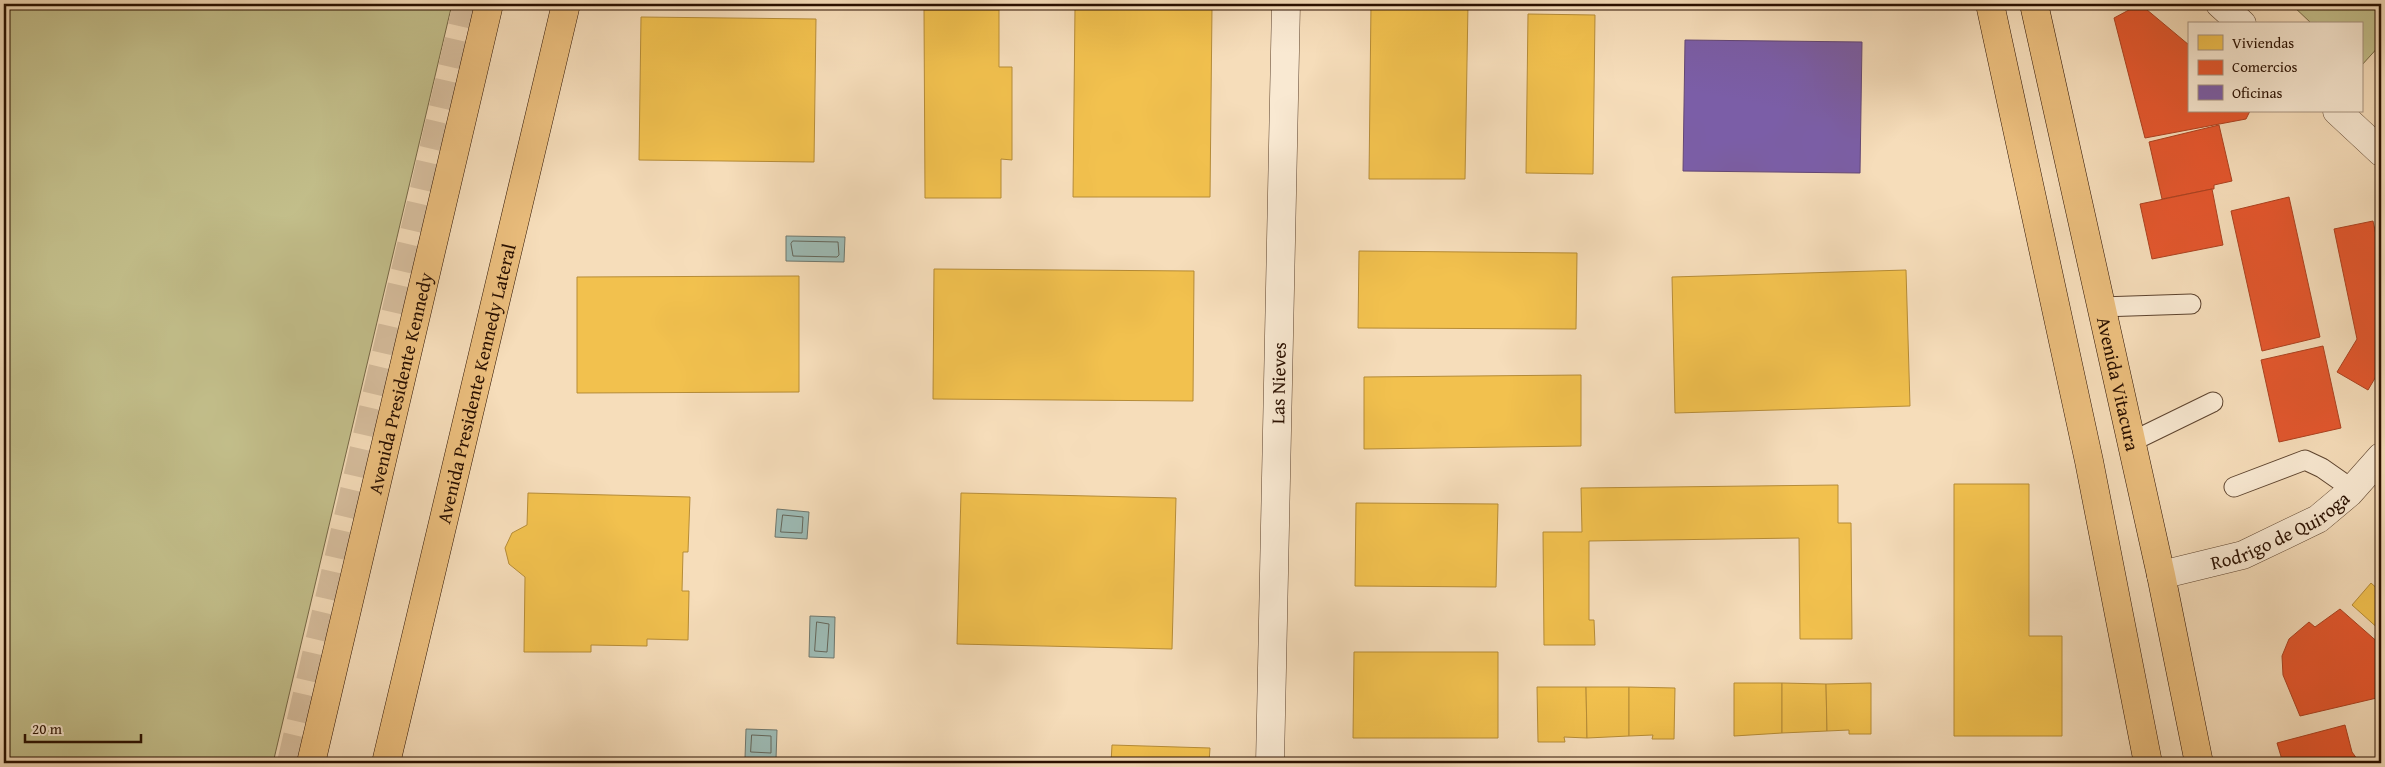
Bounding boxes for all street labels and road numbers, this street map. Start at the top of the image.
street label: Avenida Presidente Kennedy Lateral [429,241,523,526]
street label: Avenida Presidente Kennedy [360,269,440,497]
street label: Avenida Vitacura [2090,314,2147,454]
street label: Las Nieves [1263,342,1293,424]
street label: Rodrigo de Quiroga [2207,484,2355,576]

